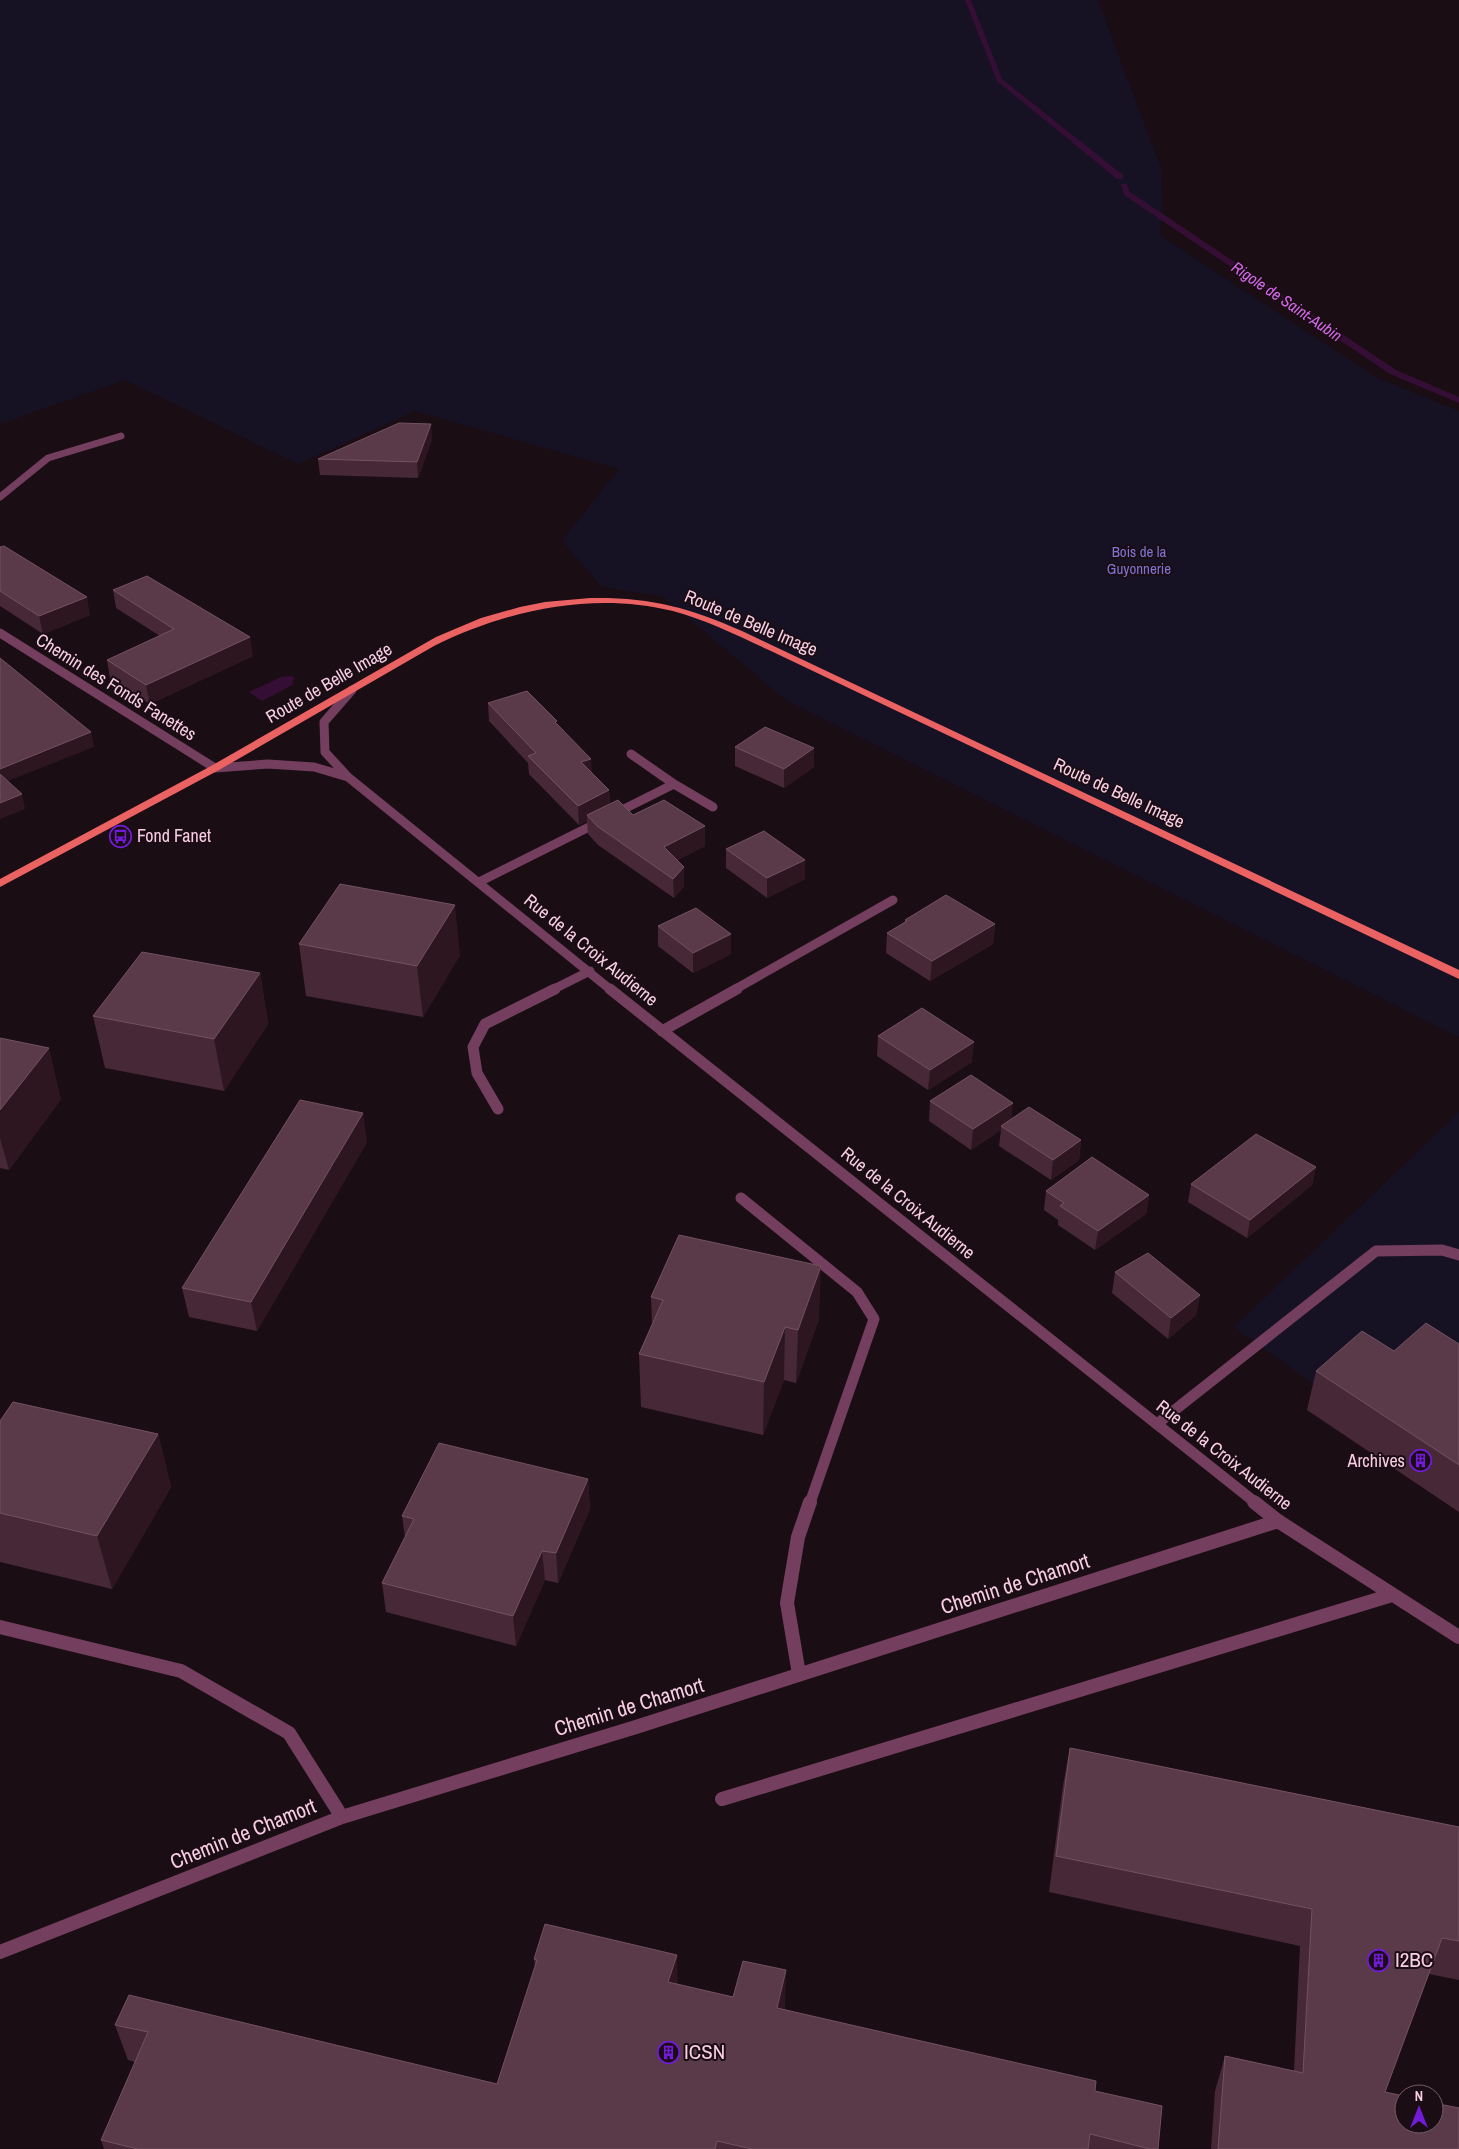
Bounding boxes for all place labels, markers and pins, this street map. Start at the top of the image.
place label: Fond Fanet [137,823,211,848]
bus stop icon: Fond Fanet [109,824,133,848]
place label: Archives [1347,1448,1405,1473]
building icon: Archives [1409,1449,1433,1473]
place label: I2BC [1395,1945,1433,1974]
building icon: I2BC [1367,1948,1391,1972]
place label: ICSN [684,2037,725,2066]
building icon: ICSN [656,2040,680,2064]

